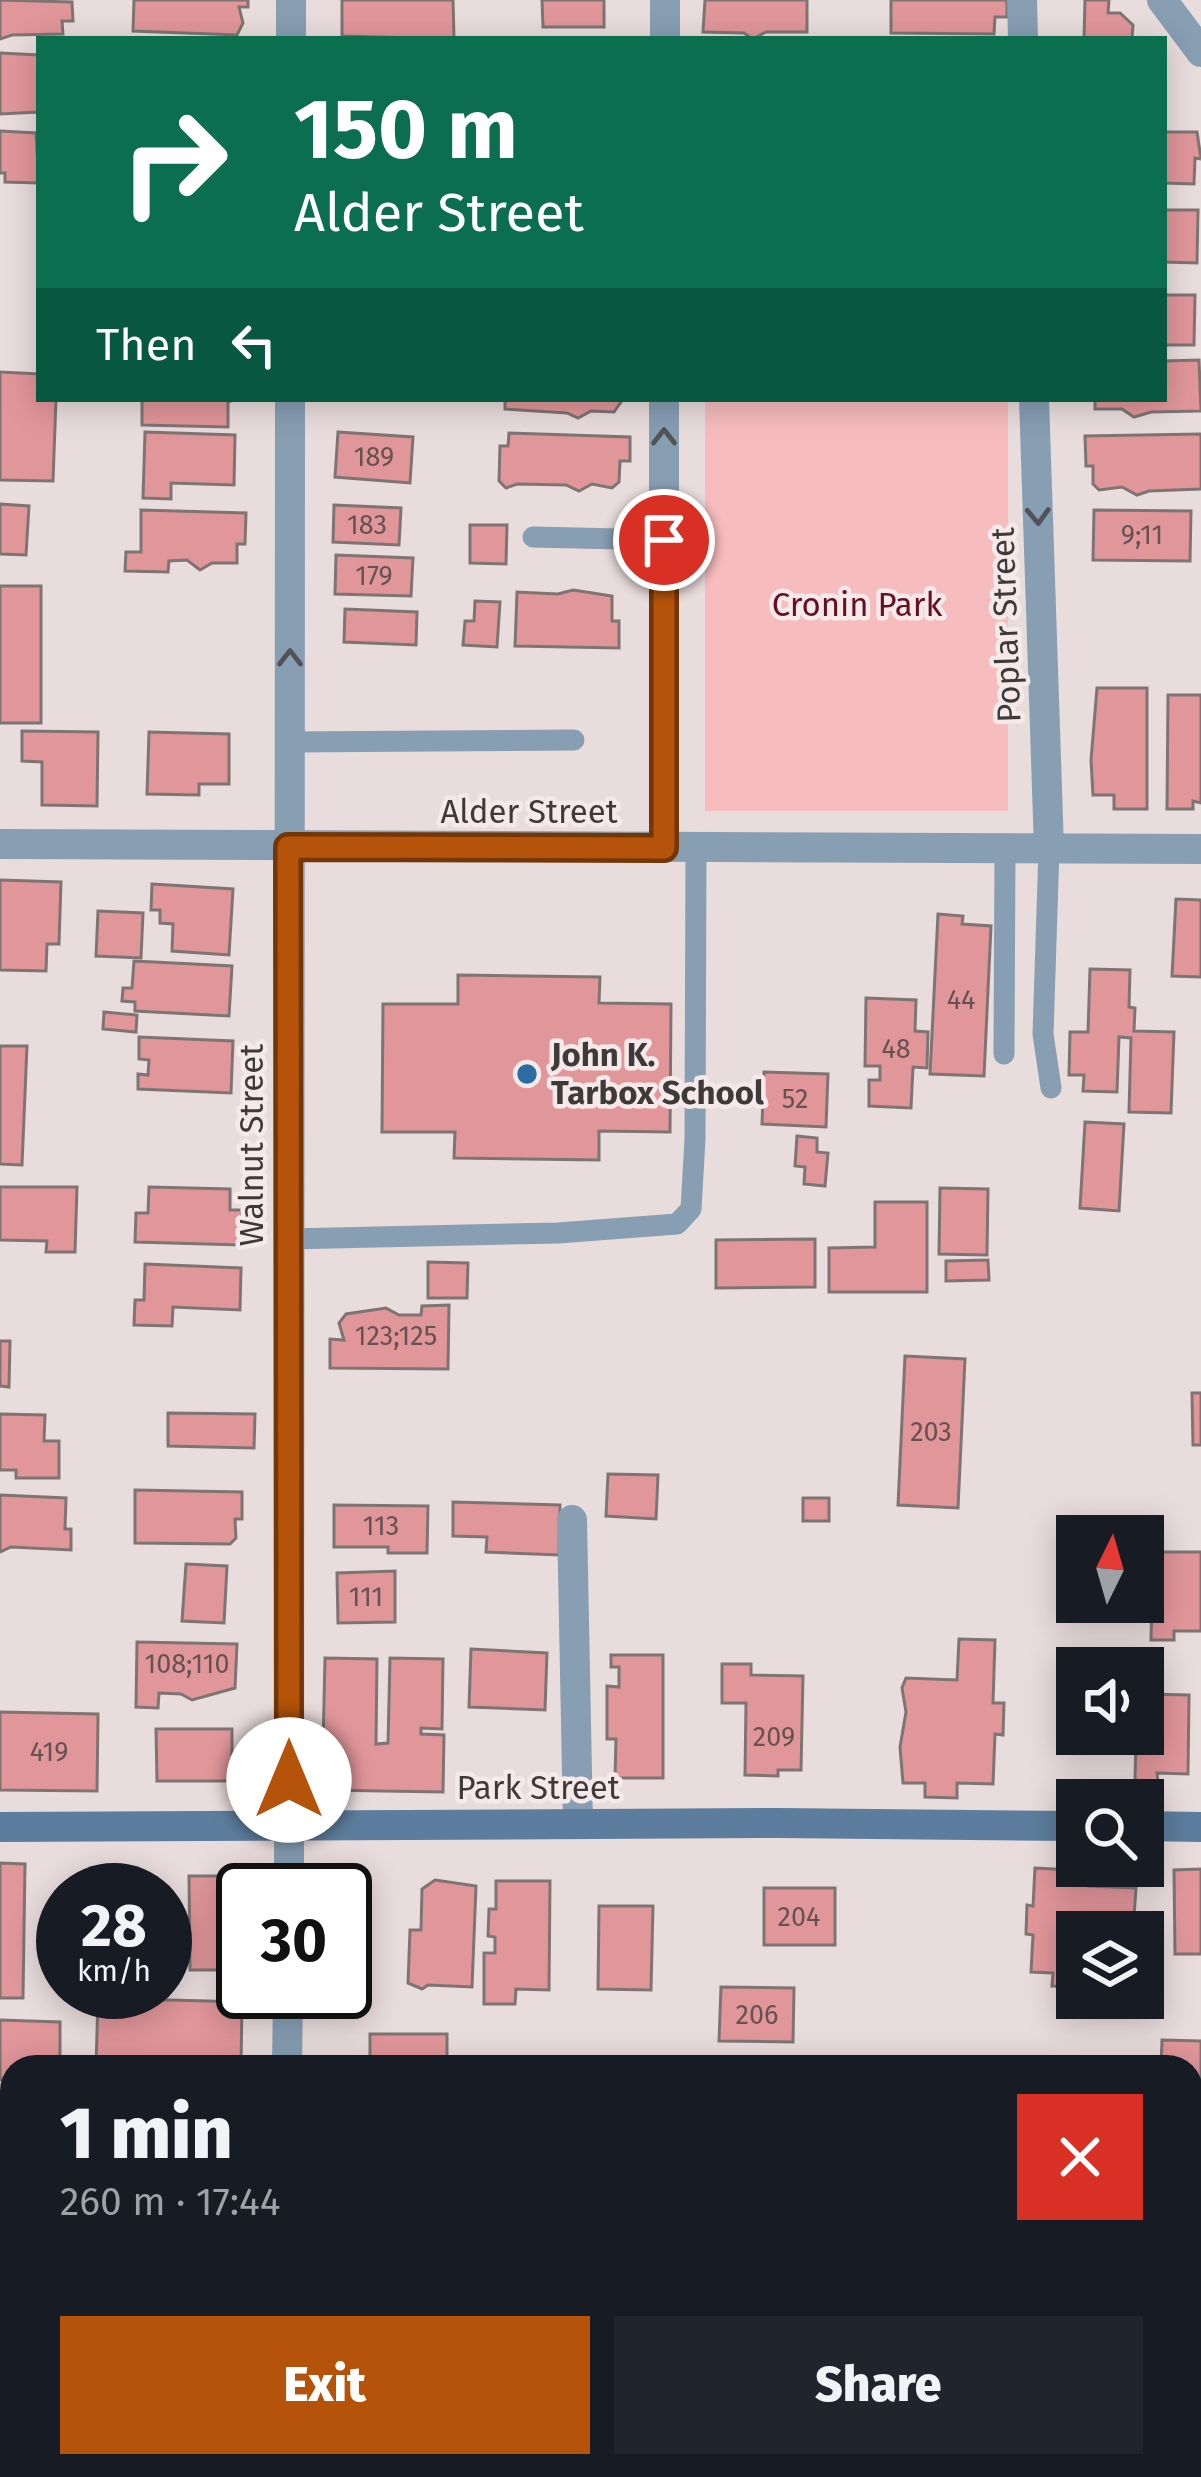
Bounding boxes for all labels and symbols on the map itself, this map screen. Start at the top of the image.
one-way arrow [651,427,677,445]
house number: 189 [354,441,394,473]
pin [613,489,715,591]
one-way arrow [1025,507,1051,526]
house number: 183 [347,509,387,541]
house number: 9;11 [1121,519,1163,551]
street label: Poplar Street [983,527,1029,723]
house number: 179 [355,560,393,592]
park label: Cronin Park [772,585,942,625]
one-way arrow [277,648,303,666]
street label: Alder Street [440,792,618,832]
house number: 44 [947,984,975,1016]
house number: 48 [881,1033,911,1065]
place label: John K. Tarbox School [550,1035,764,1113]
street label: Walnut Street [232,1044,272,1246]
marker: John K. Tarbox School [514,1061,540,1087]
house number: 52 [782,1083,808,1115]
house number: 123;125 [355,1320,437,1352]
house number: 203 [910,1416,952,1448]
house number: 113 [363,1510,399,1542]
north arrow [1056,1515,1164,1623]
house number: 111 [349,1581,383,1613]
house number: 108;110 [144,1648,230,1680]
position arrow [226,1717,352,1843]
house number: 209 [753,1721,795,1753]
house number: 419 [30,1736,68,1768]
street label: Park Street [456,1768,620,1808]
speed limit sign: 30 [216,1863,372,2019]
house number: 204 [778,1901,820,1933]
house number: 206 [736,1999,778,2031]

